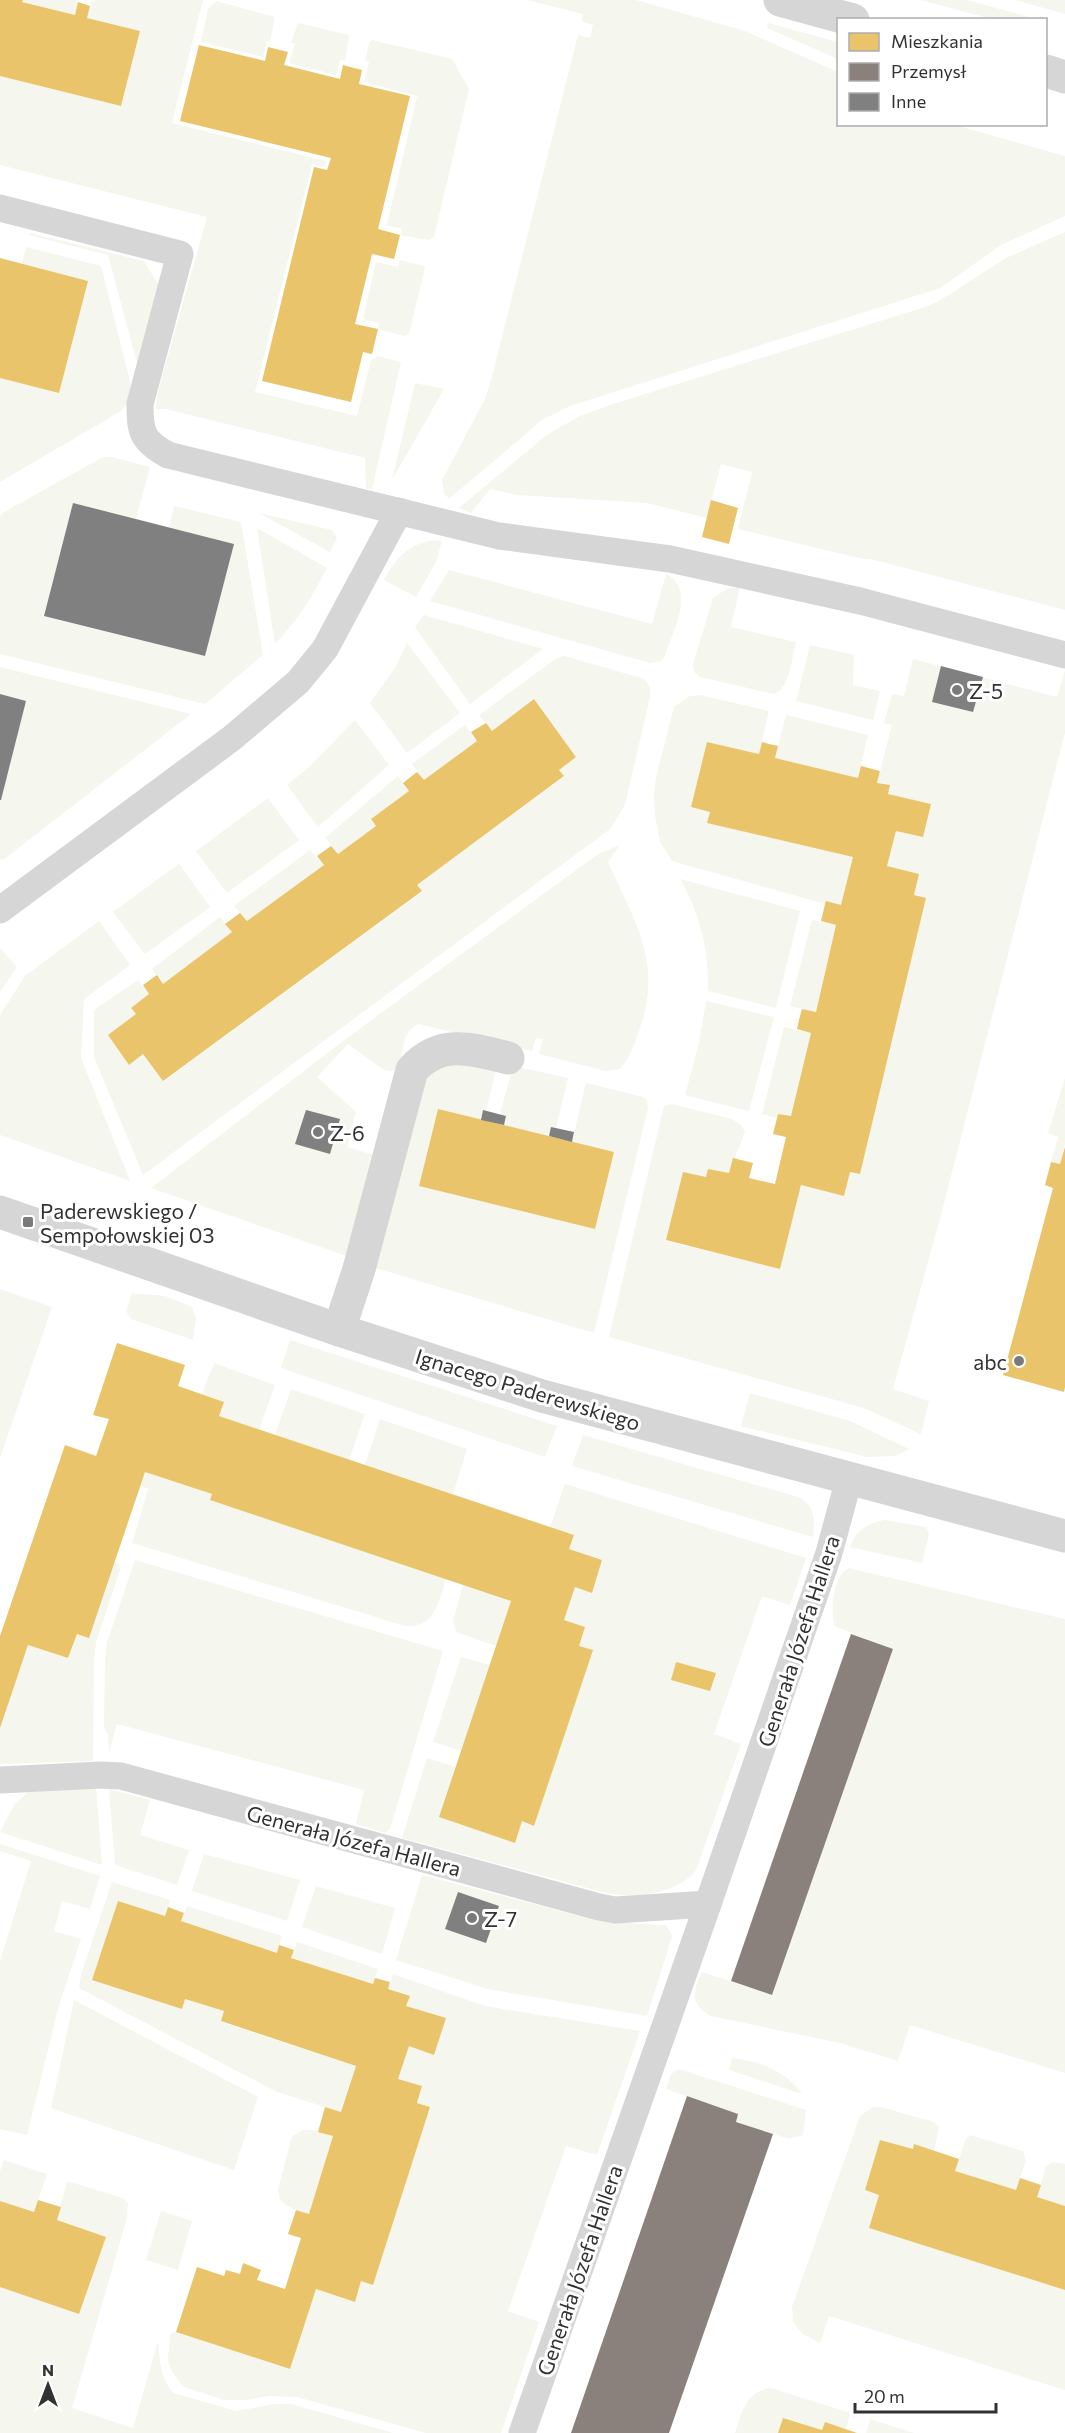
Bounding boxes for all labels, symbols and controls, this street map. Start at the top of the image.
legend [837,18,1047,126]
text: Mieszkania [891,30,983,52]
text: Przemysł [891,60,967,82]
text: Inne [891,90,926,112]
place label: Z-5 [969,678,1003,703]
marker: Z-5 [950,683,964,697]
place label: Z-6 [330,1120,365,1145]
marker: Z-6 [311,1125,325,1139]
place label: Paderewskiego / Sempołowskiej 03 [40,1198,214,1247]
marker: Paderewskiego / Sempołowskiej 03 [21,1215,35,1229]
street label: Ignacego Paderewskiego [413,1343,643,1435]
place label: abc [973,1349,1007,1374]
marker: abc [1012,1354,1026,1368]
street label: Generała Józefa Hallera [752,1532,844,1750]
street label: Generała Józefa Hallera [244,1799,464,1881]
place label: Z-7 [484,1906,517,1931]
marker: Z-7 [465,1911,479,1925]
street label: Generała Józefa Hallera [531,2162,627,2378]
north arrow [18,2355,78,2415]
text: N [42,2360,54,2379]
scale bar [855,2376,996,2414]
text: 20 m [864,2385,905,2407]

